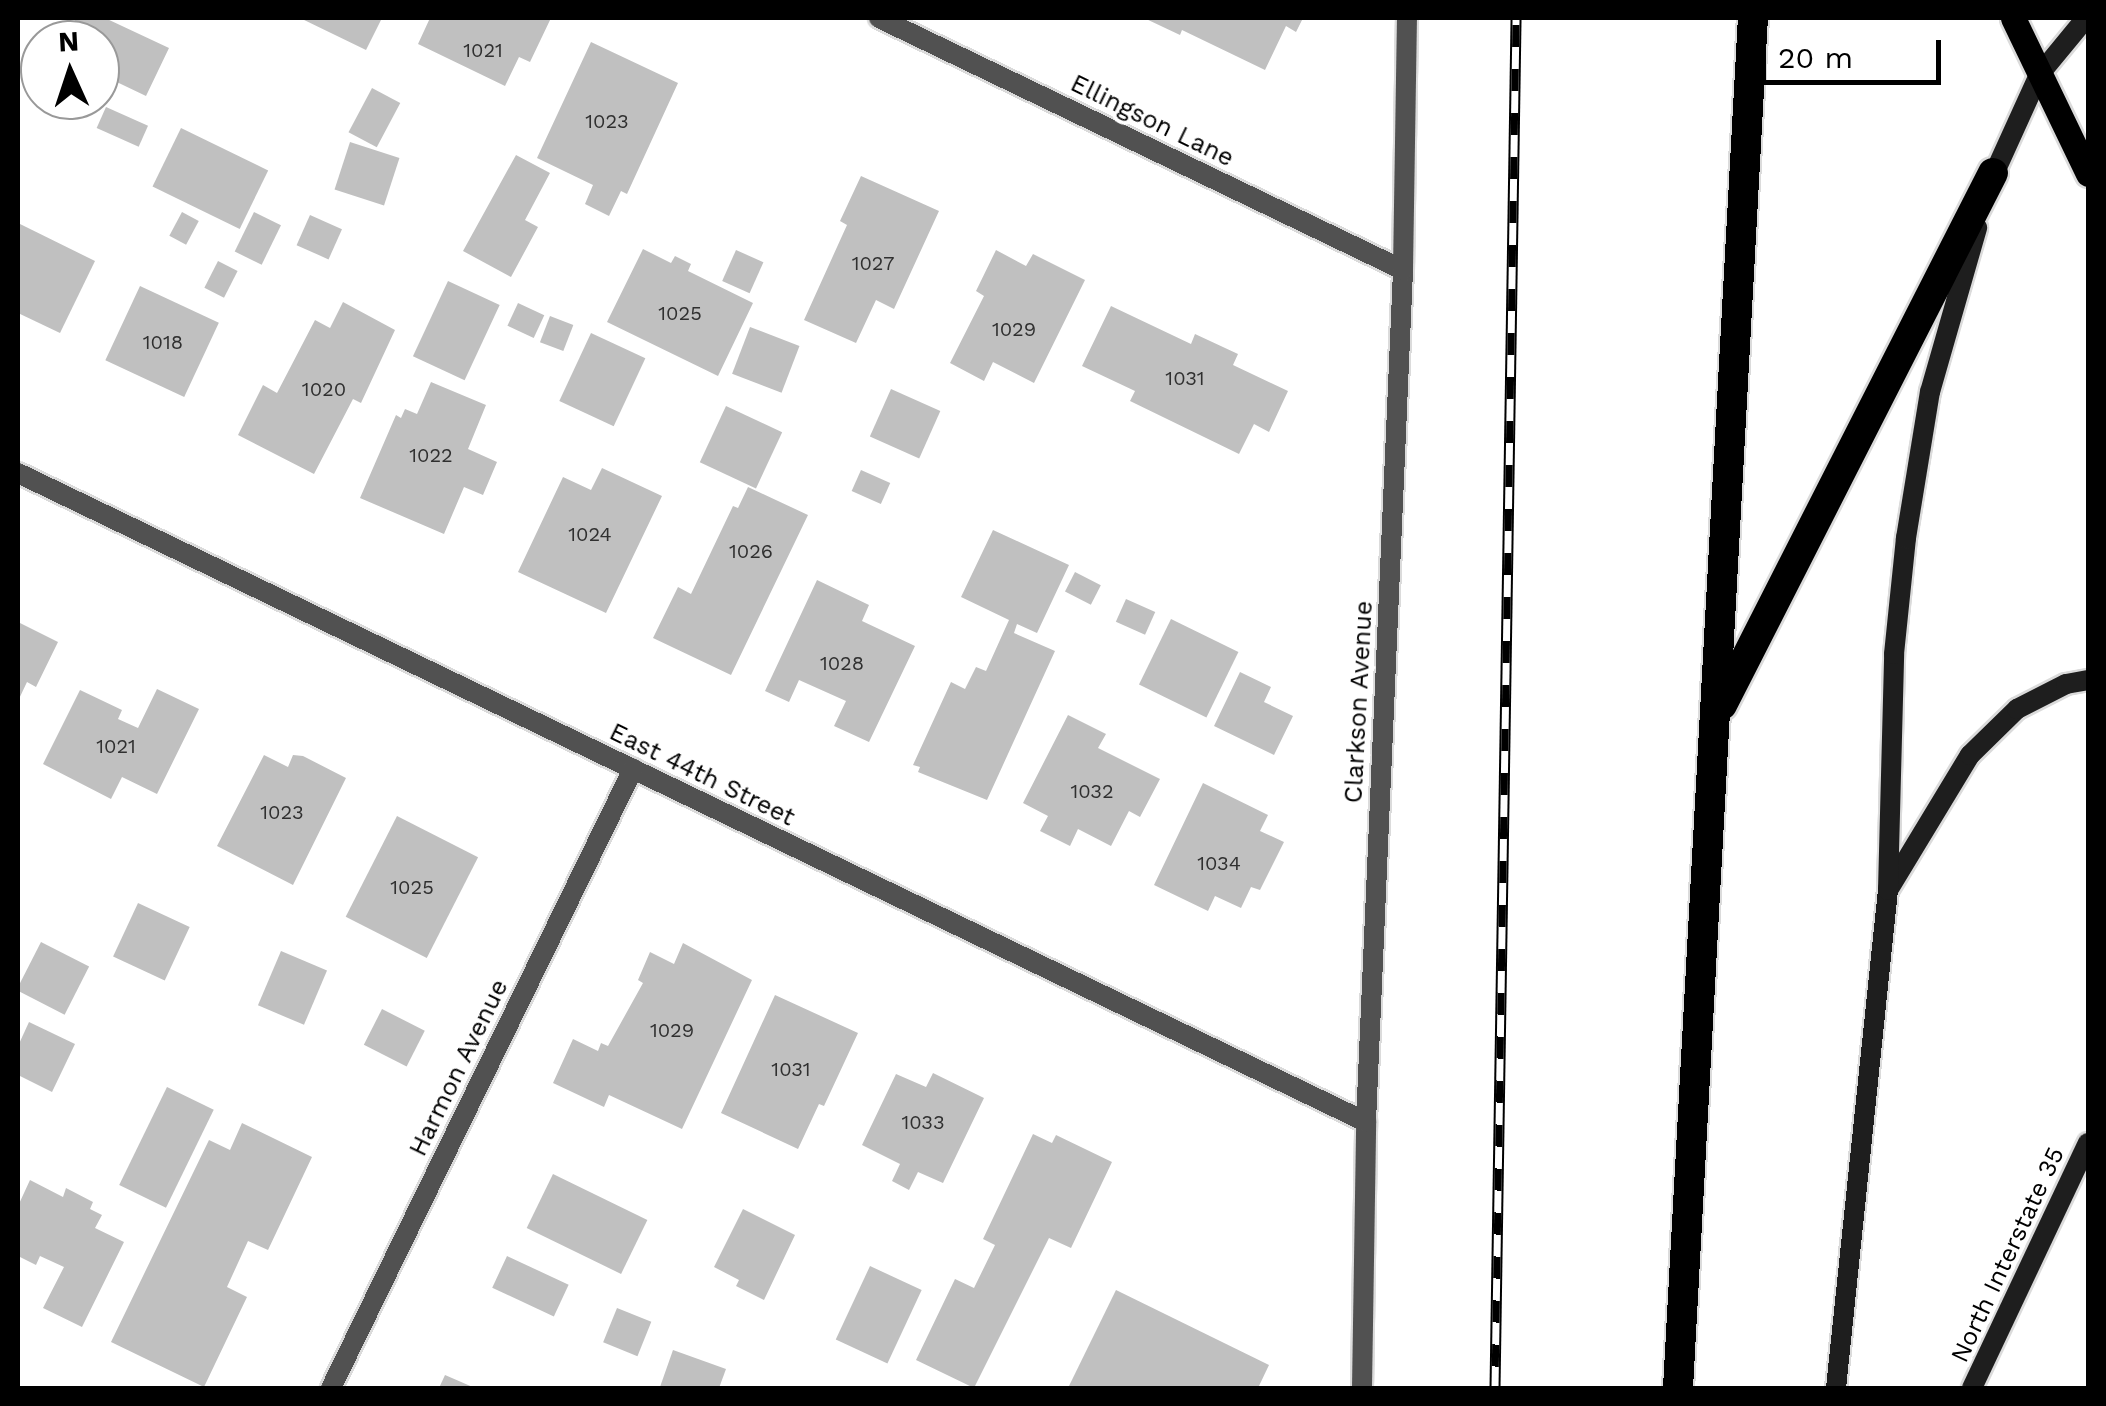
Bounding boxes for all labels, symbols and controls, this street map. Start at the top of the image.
north arrow [20,20,120,120]
scale bar [1766,20,1946,82]
text: N [57,25,80,59]
house number: 1021 [463,38,503,62]
text: 20 m [1778,40,1853,75]
street label: Ellingson Lane [1065,69,1239,173]
house number: 1023 [585,109,629,133]
house number: 1027 [852,251,894,275]
house number: 1025 [658,301,702,325]
house number: 1029 [992,317,1036,341]
house number: 1018 [143,330,183,354]
house number: 1031 [1165,366,1205,390]
house number: 1020 [302,377,346,401]
house number: 1022 [409,443,453,467]
house number: 1024 [568,522,612,546]
house number: 1026 [729,539,773,563]
street label: Clarkson Avenue [1339,600,1379,804]
house number: 1028 [820,651,864,675]
street label: East 44th Street [604,717,800,833]
house number: 1021 [96,734,136,758]
house number: 1032 [1070,779,1114,803]
house number: 1023 [260,800,304,824]
house number: 1034 [1197,851,1241,875]
house number: 1025 [390,875,434,899]
street label: Harmon Avenue [403,974,515,1162]
house number: 1029 [650,1018,694,1042]
house number: 1031 [771,1057,811,1081]
house number: 1033 [901,1110,945,1134]
street label: North Interstate 35 [1945,1143,2071,1367]

